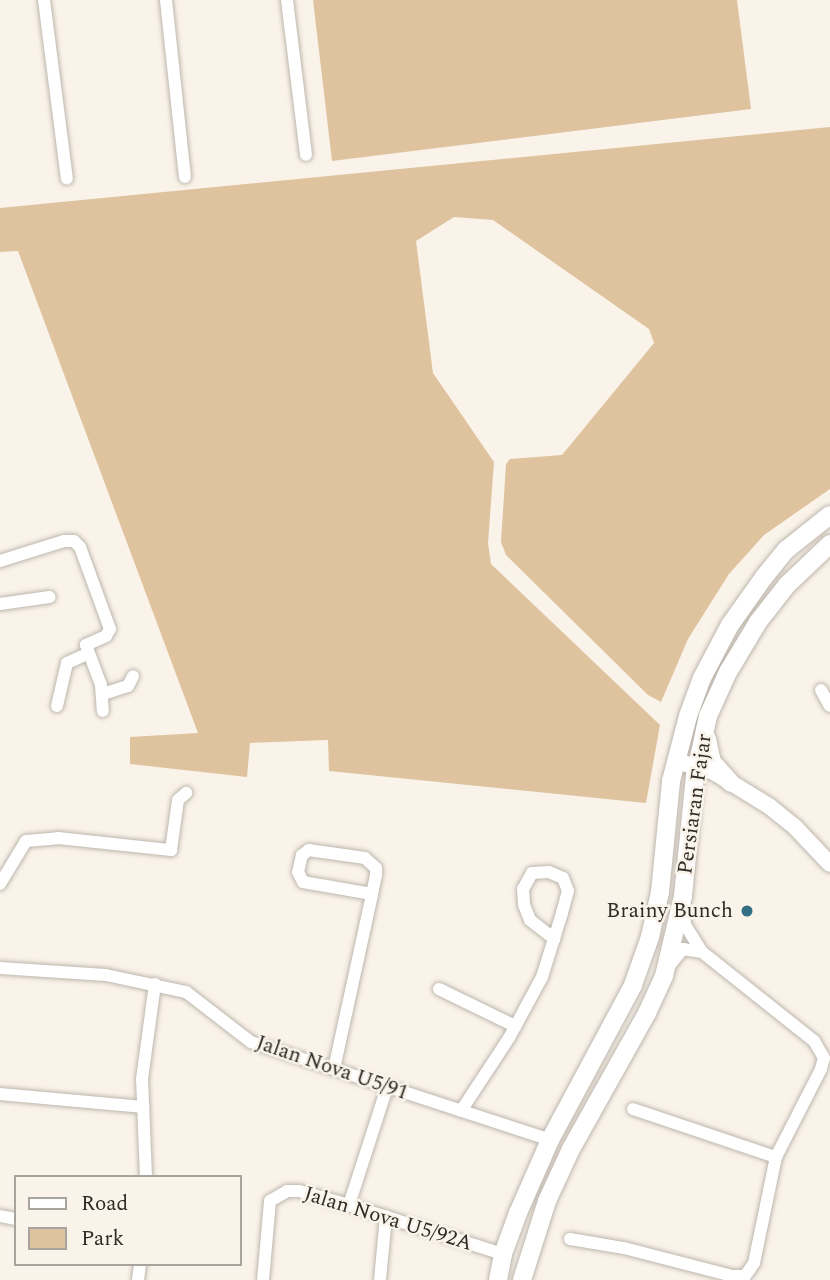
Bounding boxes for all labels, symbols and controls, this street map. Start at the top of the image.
street label: Persiaran Fajar [673,732,717,876]
place label: Brainy Bunch [606,898,733,924]
marker: Brainy Bunch [739,903,755,919]
street label: Jalan Nova U5/91 [253,1030,411,1106]
legend [14,1175,242,1266]
street label: Jalan Nova U5/92A [301,1181,475,1257]
text: Road [81,1188,128,1220]
text: Park [81,1223,124,1255]

